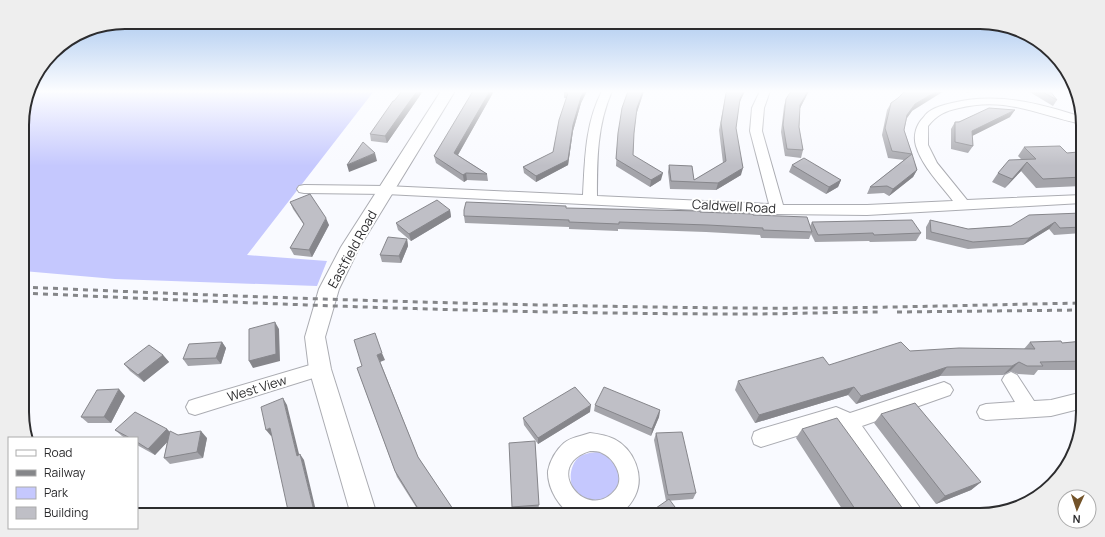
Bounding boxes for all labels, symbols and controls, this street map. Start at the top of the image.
street label: Caldwell Road [692,195,776,217]
street label: Eastfield Road [323,207,381,291]
street label: West View [225,370,289,406]
legend [8,437,138,529]
text: Road [44,444,72,461]
text: Railway [44,464,86,481]
text: Park [44,484,69,501]
north arrow [1057,489,1097,529]
text: Building [44,504,88,521]
text: N [1072,512,1081,527]

